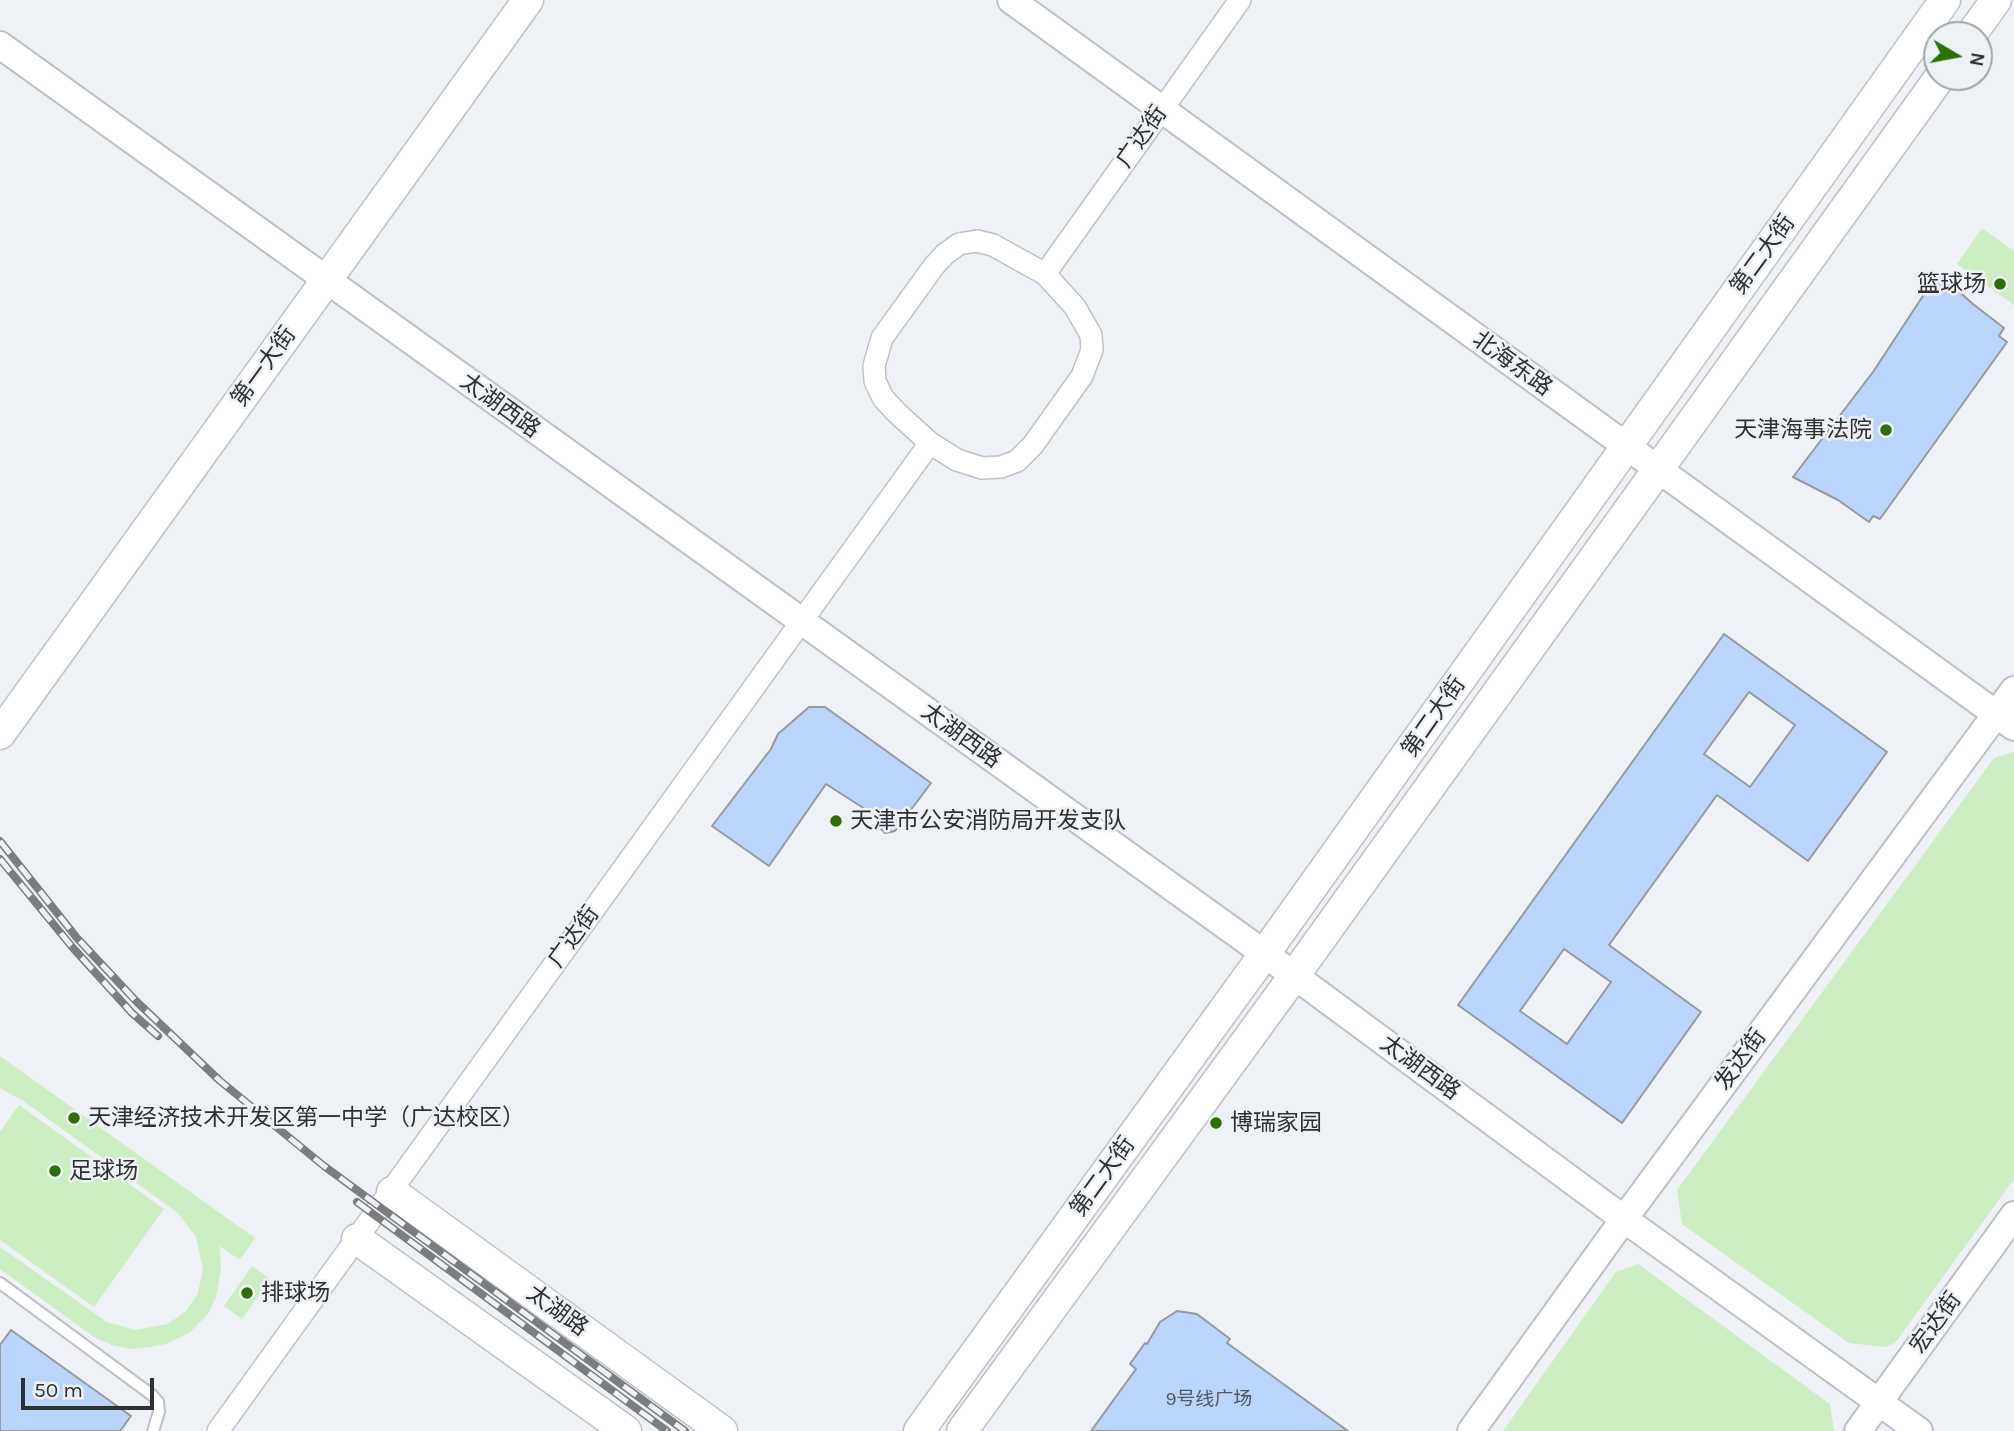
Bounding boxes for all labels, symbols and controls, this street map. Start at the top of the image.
north arrow [1923,21,1993,91]
text: N [1965,51,1989,68]
street label: 广达街 [1111,101,1173,173]
street label: 第二大街 [1725,210,1801,300]
place label: 篮球场 [1917,270,1986,298]
marker: 篮球场 [1992,276,2008,292]
street label: 第一大街 [226,322,302,412]
street label: 北海东路 [1467,326,1557,402]
street label: 太湖西路 [455,368,545,444]
place label: 天津海事法院 [1734,416,1872,444]
marker: 天津海事法院 [1878,422,1894,438]
street label: 第二大街 [1396,671,1472,763]
street label: 太湖西路 [916,698,1006,774]
place label: 天津市公安消防局开发支队 [850,807,1126,835]
marker: 天津市公安消防局开发支队 [828,813,844,829]
street label: 广达街 [543,901,605,973]
street label: 发达街 [1710,1024,1772,1096]
street label: 太湖西路 [1375,1030,1465,1106]
place label: 天津经济技术开发区第一中学（广达校区） [88,1104,525,1132]
place label: 博瑞家园 [1230,1109,1322,1137]
marker: 天津经济技术开发区第一中学（广达校区） [66,1110,82,1126]
marker: 博瑞家园 [1208,1115,1224,1131]
street label: 第二大街 [1065,1132,1141,1222]
place label: 足球场 [69,1157,138,1185]
marker: 足球场 [47,1163,63,1179]
place label: 排球场 [261,1279,330,1307]
street label: 太湖路 [521,1280,593,1342]
marker: 排球场 [239,1285,255,1301]
street label: 宏达街 [1905,1287,1967,1359]
scale bar [24,1364,158,1408]
text: 50 m [34,1378,83,1402]
house number: 9号线广场 [1165,1389,1253,1411]

